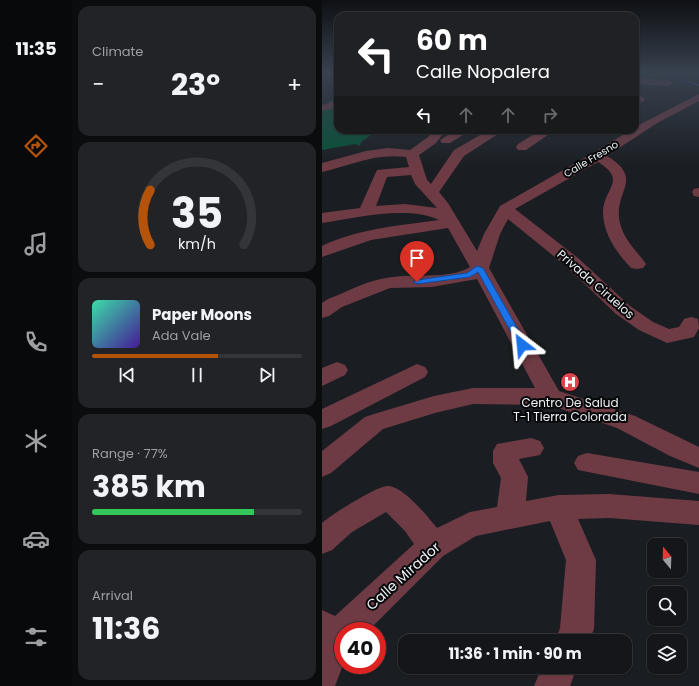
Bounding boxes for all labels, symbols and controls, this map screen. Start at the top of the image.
text: 60 m [416,21,488,60]
icon: left [350,28,402,80]
text: 11:35 [15,36,57,61]
text: Climate [92,42,143,61]
text: Calle Nopalera [416,59,550,84]
text: 23° [171,63,220,106]
text: − [92,69,104,100]
text: + [287,69,302,100]
icon: left [413,104,435,126]
icon: ahead [455,104,477,126]
icon: ahead [497,104,519,126]
icon: right [539,104,561,126]
icon: directions [22,132,50,160]
street label: Calle Fresno [561,137,621,181]
text: 35 [171,184,223,243]
icon: music [22,230,50,258]
text: km/h [178,234,216,254]
pin [400,241,434,282]
street label: Privada Ciruelos [554,246,638,322]
icon: arrive [406,247,428,269]
text: Paper Moons [152,304,252,325]
position arrow [501,324,543,366]
text: Ada Vale [152,326,211,345]
icon: phone [22,328,50,356]
icon: previous [116,364,138,386]
icon: pause [186,364,208,386]
icon: next [256,364,278,386]
hospital icon: Centro De Salud T-1 Tierra Colorada [559,371,581,393]
place label: Centro De Salud T-1 Tierra Colorada [513,394,627,425]
icon: climate [22,427,50,455]
text: Range · 77% [92,444,168,463]
text: 385 km [92,465,206,508]
icon: car [22,525,50,553]
street label: Calle Mirador [362,537,444,615]
north arrow [647,538,687,578]
map controls [647,538,687,674]
text: Arrival [92,586,133,605]
button: search [647,586,687,626]
text: 11:36 [92,607,160,650]
speed limit sign: 40 [334,622,386,674]
icon: filters [22,623,50,651]
button: layers [647,634,687,674]
text: 11:36 · 1 min · 90 m [448,643,582,664]

